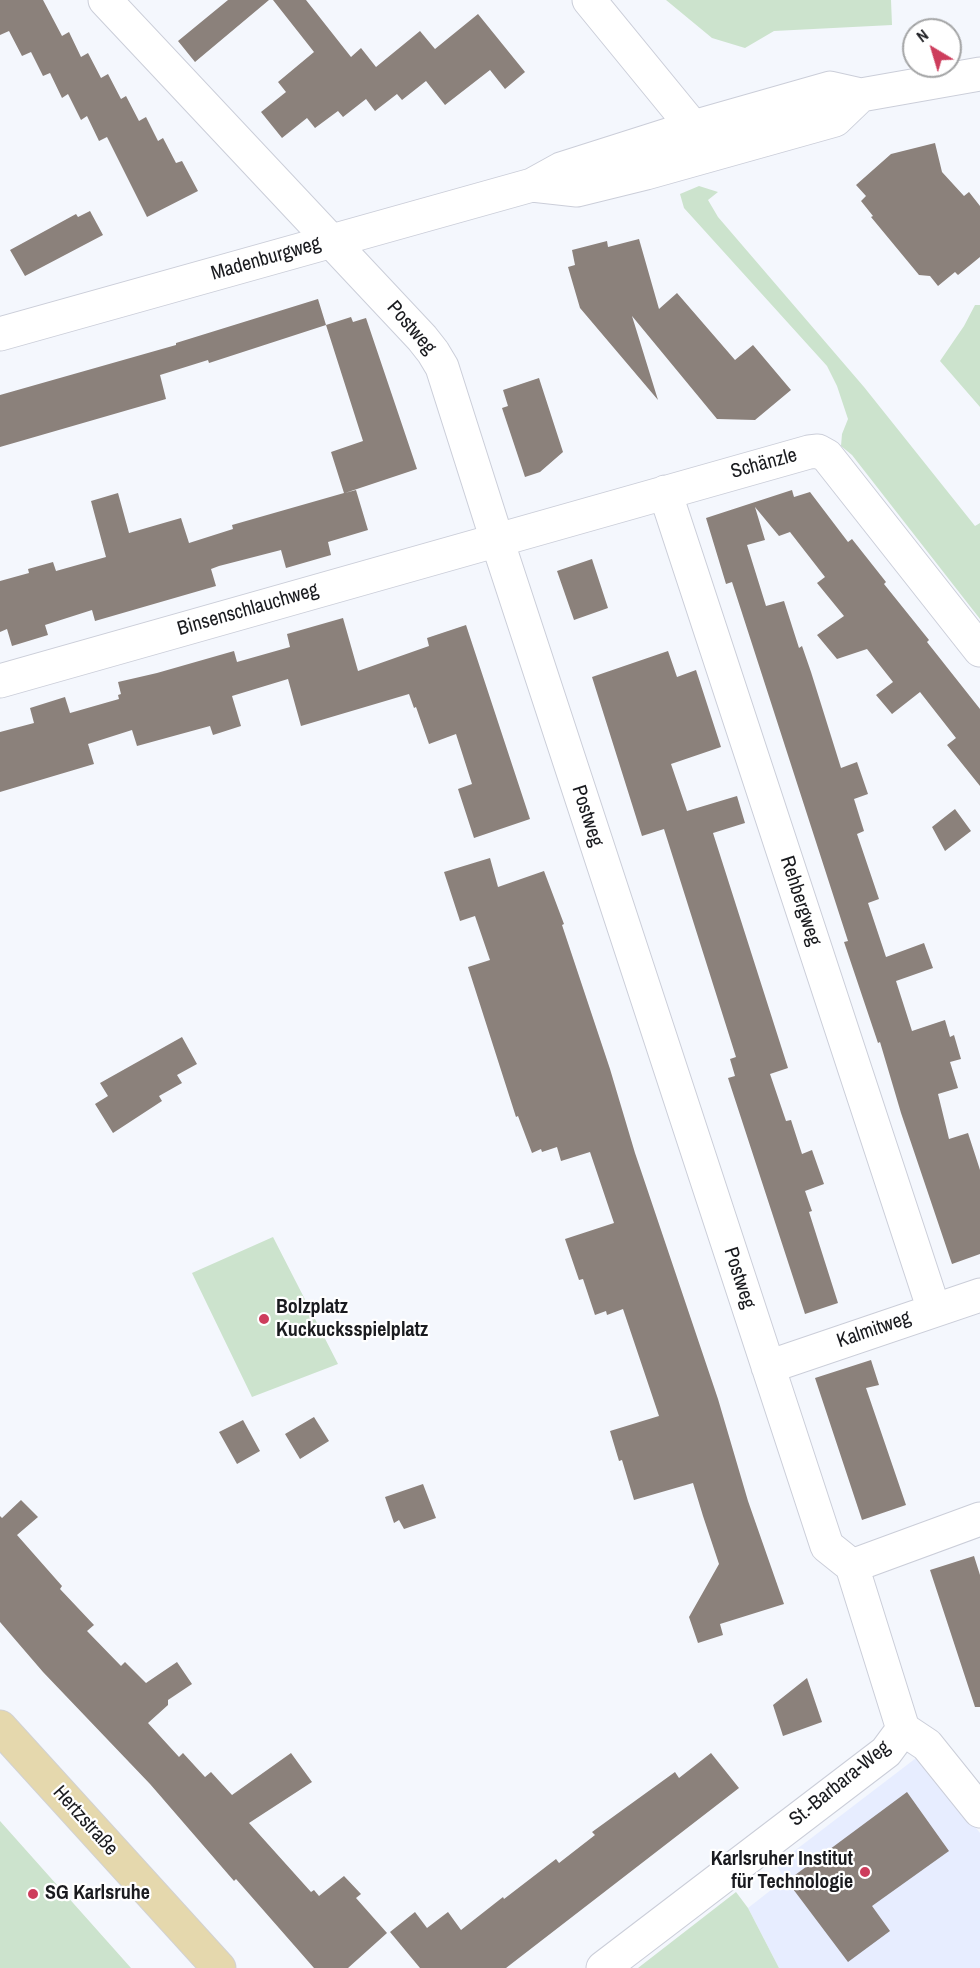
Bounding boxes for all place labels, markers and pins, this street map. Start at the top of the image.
place label: Bolzplatz Kuckucksspielplatz [276,1296,428,1343]
marker: Bolzplatz Kuckucksspielplatz [257,1312,271,1326]
place label: Karlsruher Institut für Technologie [711,1848,853,1895]
marker: Karlsruher Institut für Technologie [858,1865,872,1879]
place label: SG Karlsruhe [45,1882,150,1906]
marker: SG Karlsruhe [26,1887,40,1901]

